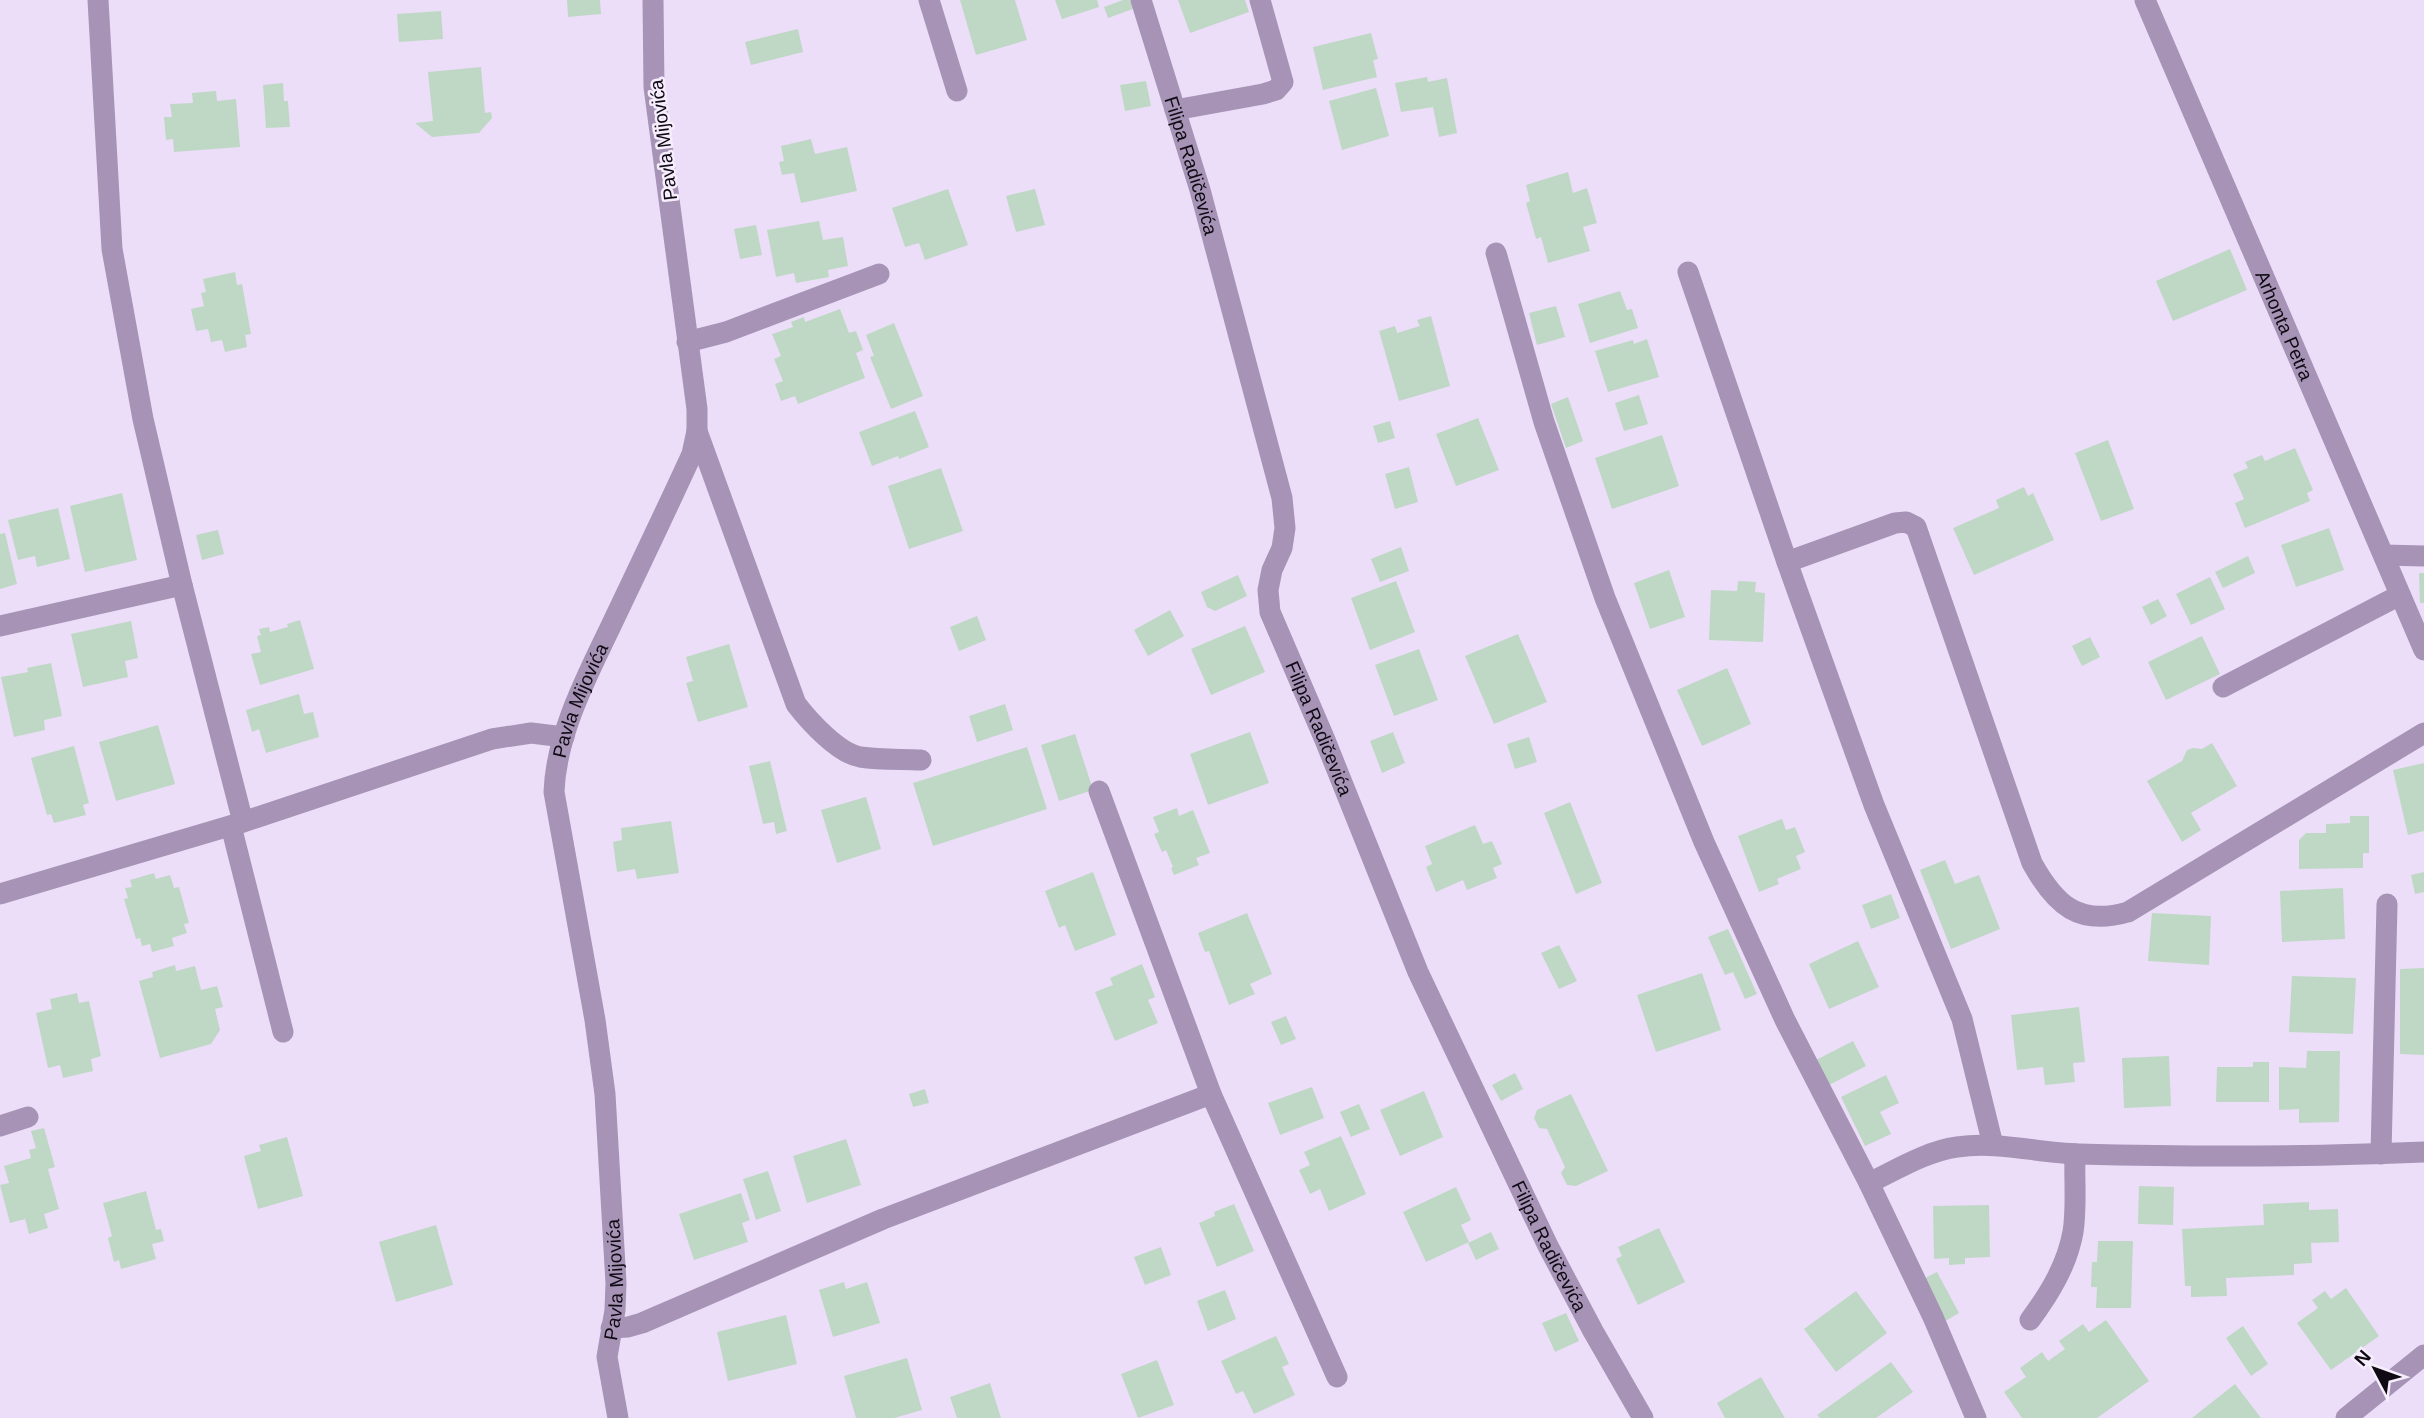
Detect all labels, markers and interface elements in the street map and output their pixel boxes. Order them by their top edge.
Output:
street label: Pavla Mijovića [646,78,681,201]
street label: Filipa Radičevića [1160,94,1222,238]
street label: Arhonta Petra [2251,267,2317,384]
street label: Pavla Mijovića [549,639,612,760]
street label: Filipa Radičevića [1281,658,1356,799]
street label: Filipa Radičevića [1508,1177,1591,1316]
street label: Pavla Mijovića [600,1218,627,1342]
north arrow [2340,1334,2410,1404]
text: N [2350,1346,2375,1370]

